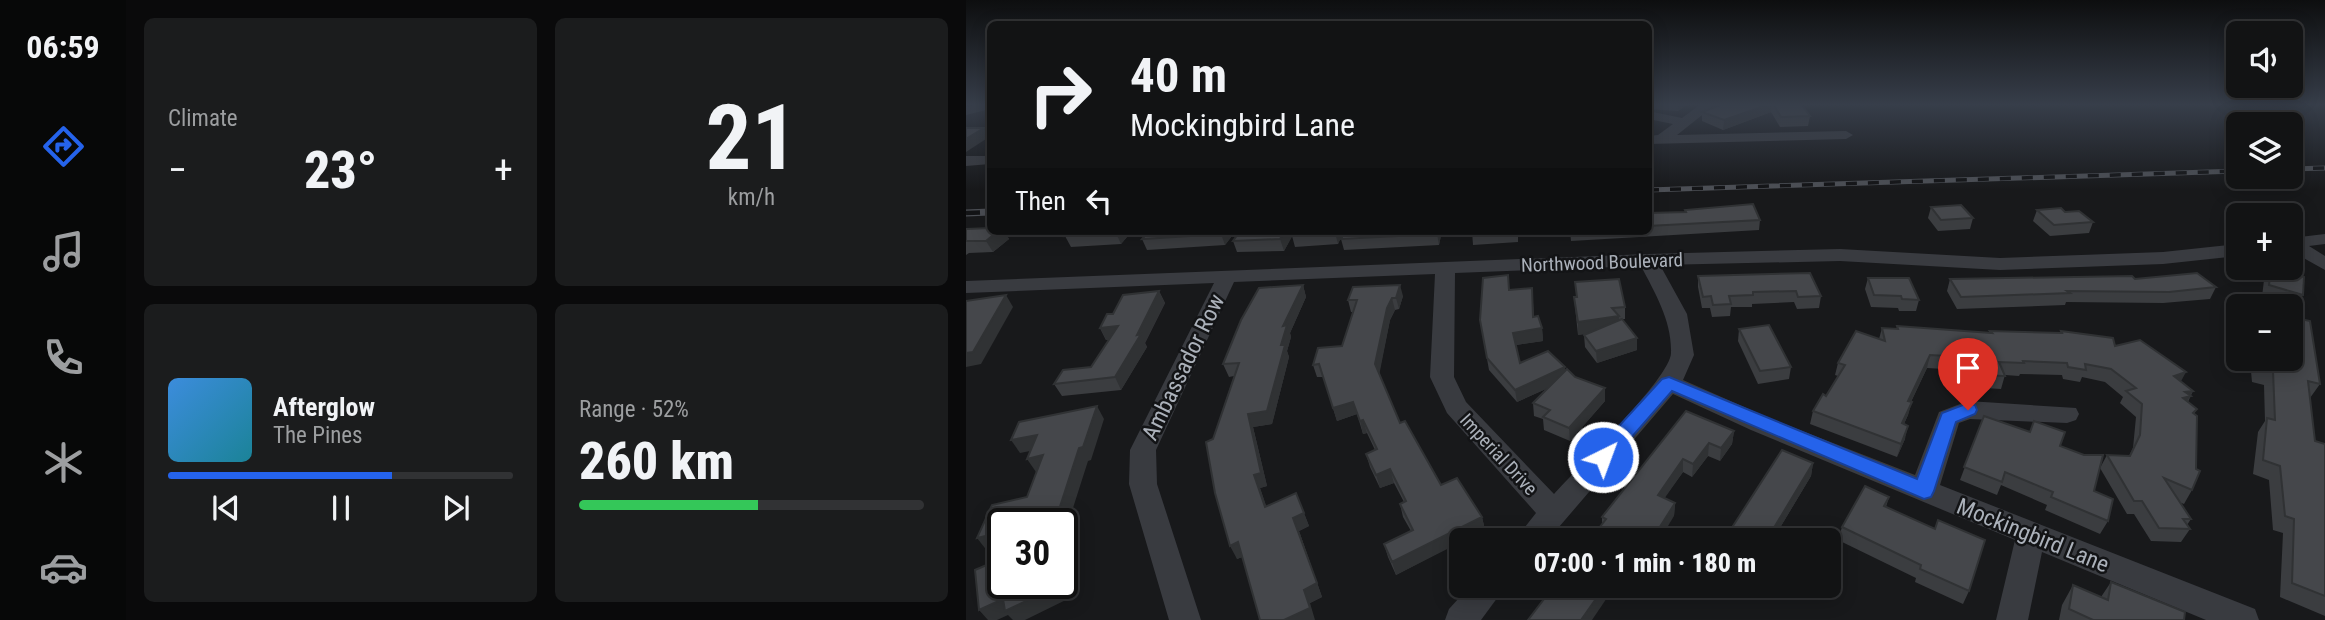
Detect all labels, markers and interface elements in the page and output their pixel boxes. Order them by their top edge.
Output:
map controls [2226,21,2303,371]
button: sound [2226,21,2303,98]
text: 06:59 [26,28,100,66]
text: 40 m [1130,47,1227,104]
icon: right [1015,49,1106,140]
text: 21 [706,85,797,191]
text: Climate [168,105,238,132]
text: Mockingbird Lane [1130,106,1355,144]
button: layers [2226,112,2303,189]
icon: directions [39,122,88,171]
text: 23° [304,140,377,201]
text: − [168,148,187,192]
text: + [494,148,513,192]
icon: left [1080,182,1118,220]
text: km/h [728,184,775,211]
text: Then [1015,186,1066,216]
button: + [2226,203,2303,280]
icon: music [39,227,88,276]
street label: Northwood Boulevard [1521,248,1683,277]
street label: Ambassador Row [1136,290,1230,445]
button: − [2226,294,2303,371]
icon: phone [39,333,88,382]
pin [1938,338,1998,410]
icon: arrive [1949,349,1987,387]
text: Afterglow [273,392,375,422]
text: Range · 52% [579,396,689,423]
street label: Imperial Drive [1455,409,1542,500]
position arrow [1566,420,1640,494]
text: The Pines [273,422,363,449]
text: 260 km [579,431,734,492]
icon: climate [39,438,88,487]
icon: previous [207,489,245,527]
icon: pause [322,489,360,527]
icon: next [437,489,475,527]
street label: Mockingbird Lane [1953,493,2113,578]
speed limit sign: 30 [987,508,1078,599]
icon: car [39,543,88,592]
text: 07:00 · 1 min · 180 m [1534,548,1756,578]

